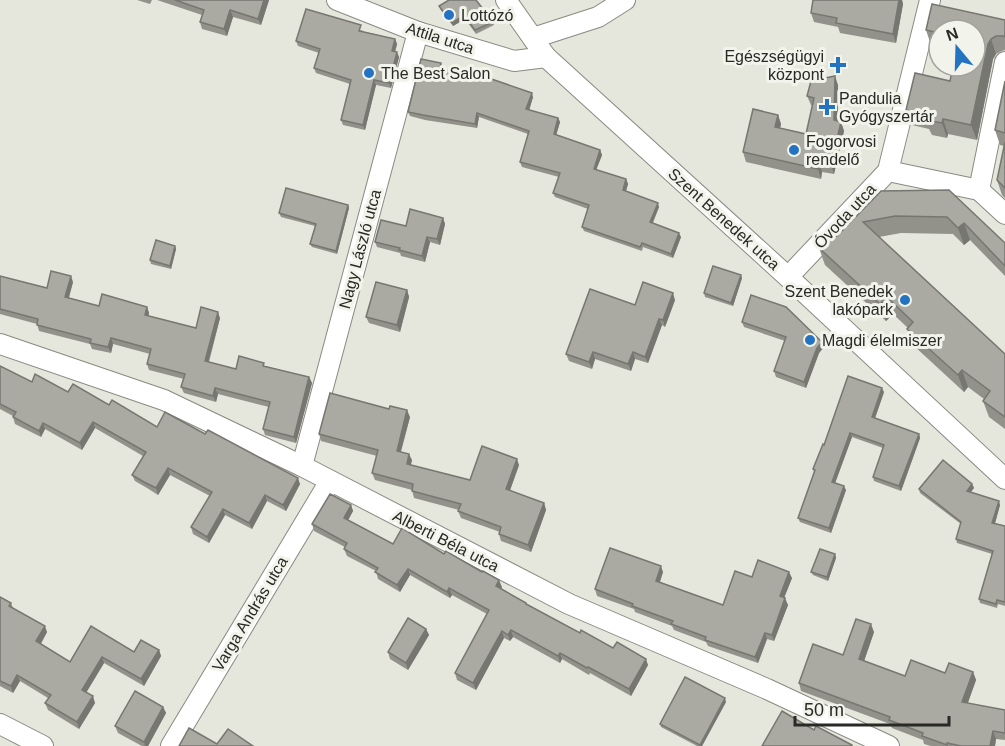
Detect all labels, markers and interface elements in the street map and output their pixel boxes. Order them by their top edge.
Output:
place label: Lottózó [461,7,514,24]
marker: Lottózó [442,8,456,22]
north arrow [927,18,987,78]
street label: Attila utca [404,19,476,57]
text: N [944,24,961,44]
place label: Egészségügyi központ [724,48,825,83]
marker: Egészségügyi központ [829,56,847,74]
place label: The Best Salon [381,65,490,82]
marker: The Best Salon [362,66,376,80]
place label: Pandulia Gyógyszertár [839,90,935,125]
marker: Pandulia Gyógyszertár [820,100,834,114]
place label: Fogorvosi rendelő [806,133,876,168]
marker: Fogorvosi rendelő [787,143,801,157]
street label: Szent Benedek utca [665,165,783,273]
street label: Óvoda utca [810,180,879,252]
street label: Nagy László utca [336,187,384,310]
place label: Szent Benedek lakópark [784,283,894,318]
marker: Szent Benedek lakópark [898,293,912,307]
place label: Magdi élelmiszer [822,332,943,349]
marker: Magdi élelmiszer [803,333,817,347]
street label: Alberti Béla utca [390,507,502,575]
street label: Varga András utca [209,554,291,674]
scale bar [795,689,950,727]
text: 50 m [804,700,844,720]

